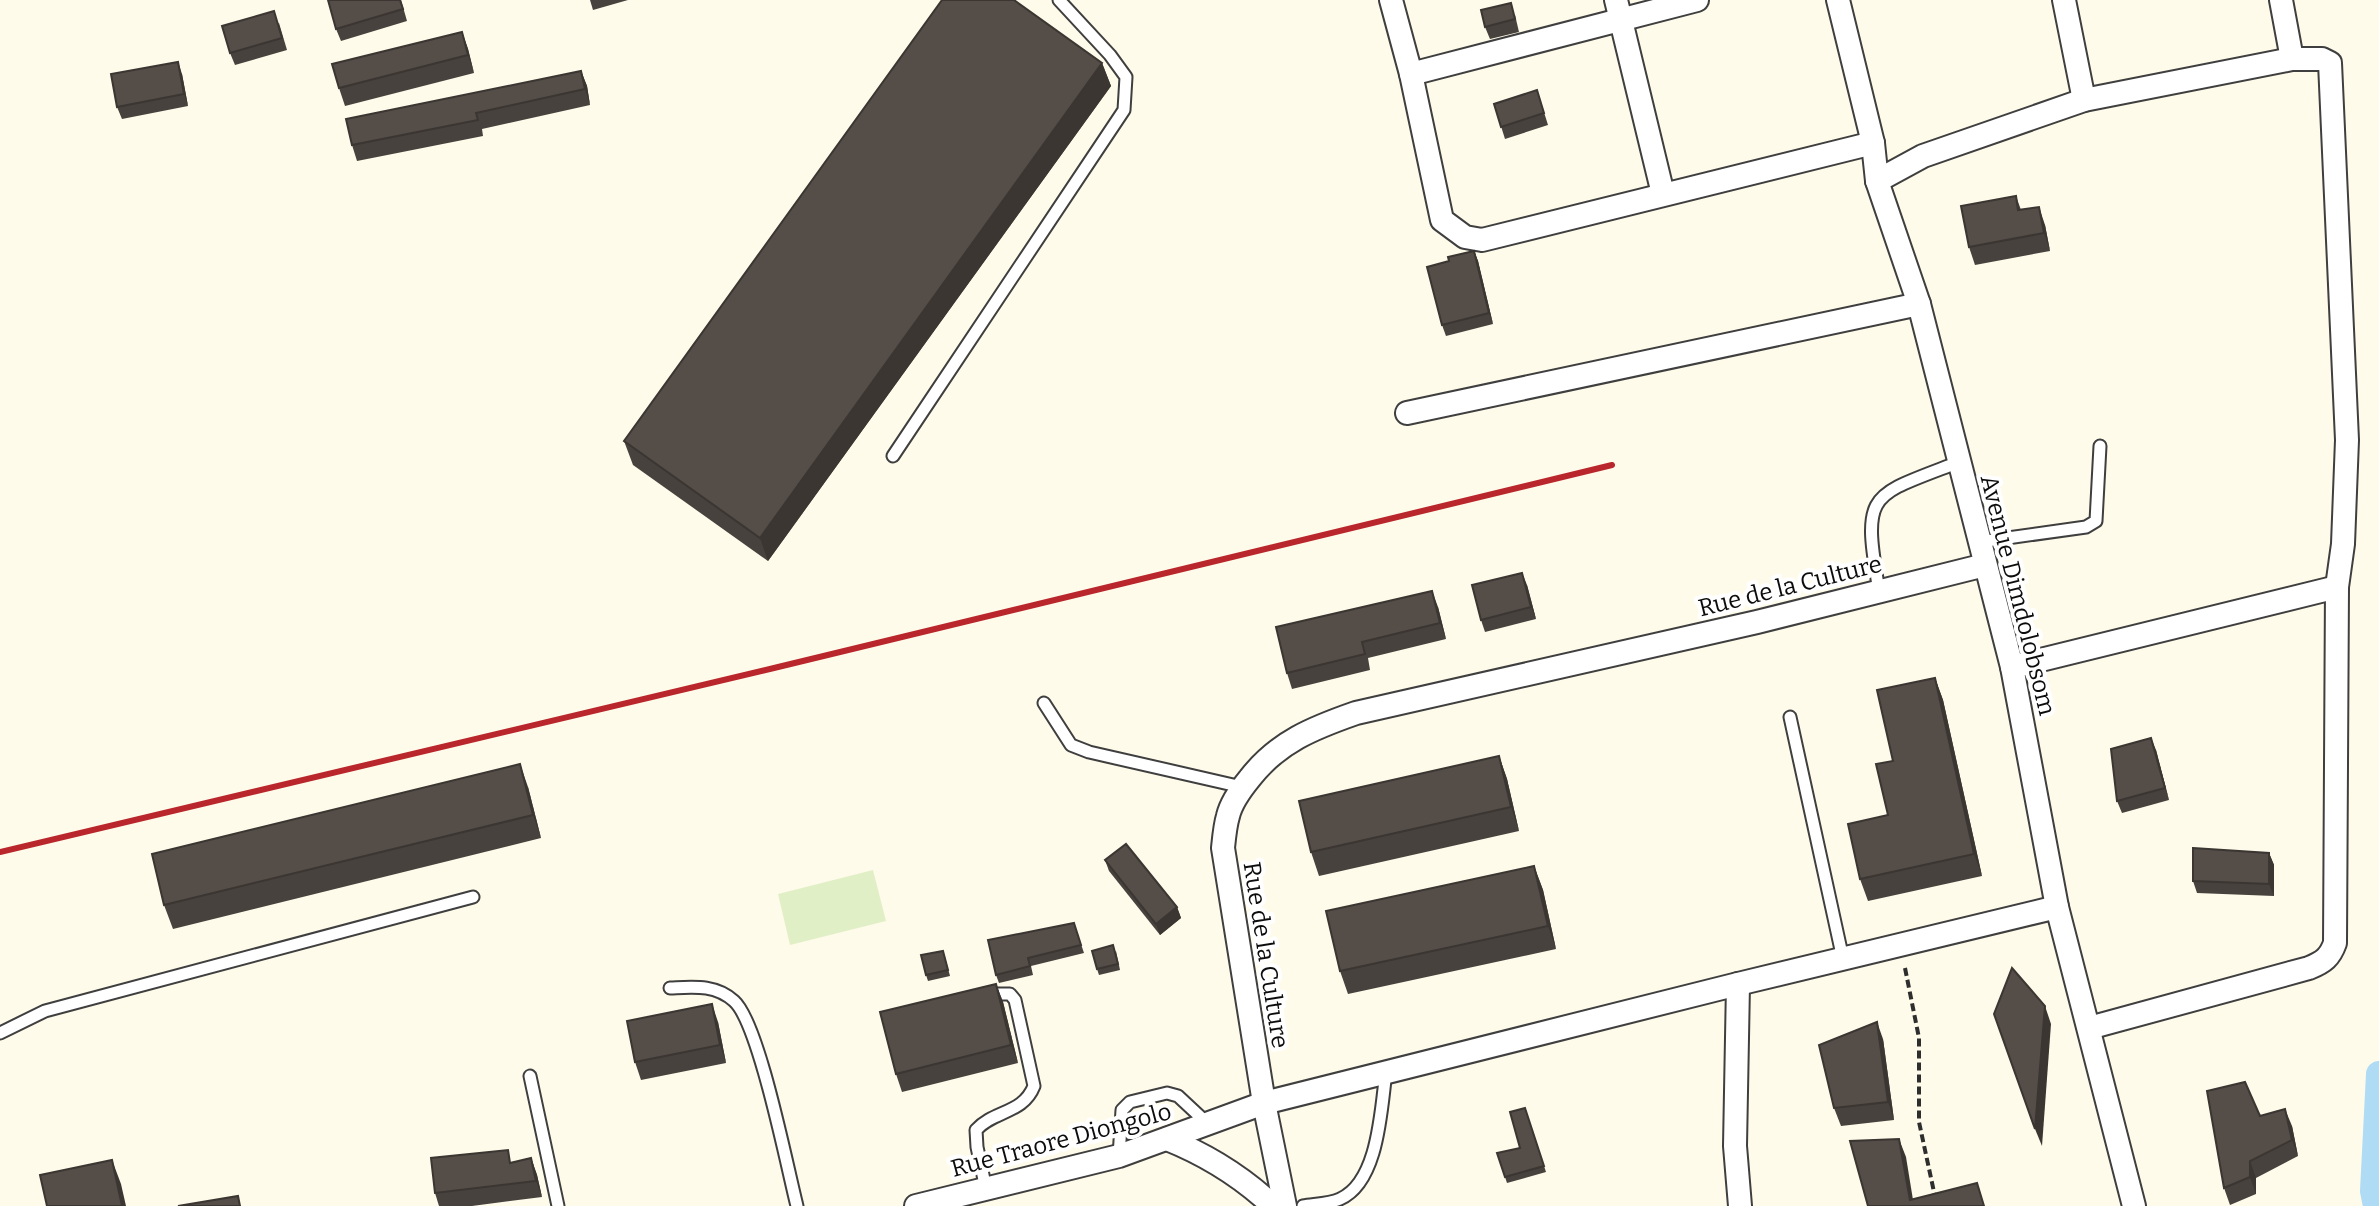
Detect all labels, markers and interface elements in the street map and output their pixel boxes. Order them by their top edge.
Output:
street label: Avenue Dimdolobsom [1975,472,2061,718]
street label: Rue de la Culture [1695,550,1885,622]
street label: Rue de la Culture [1237,860,1295,1050]
street label: Rue Traore Diongolo [948,1097,1174,1183]

